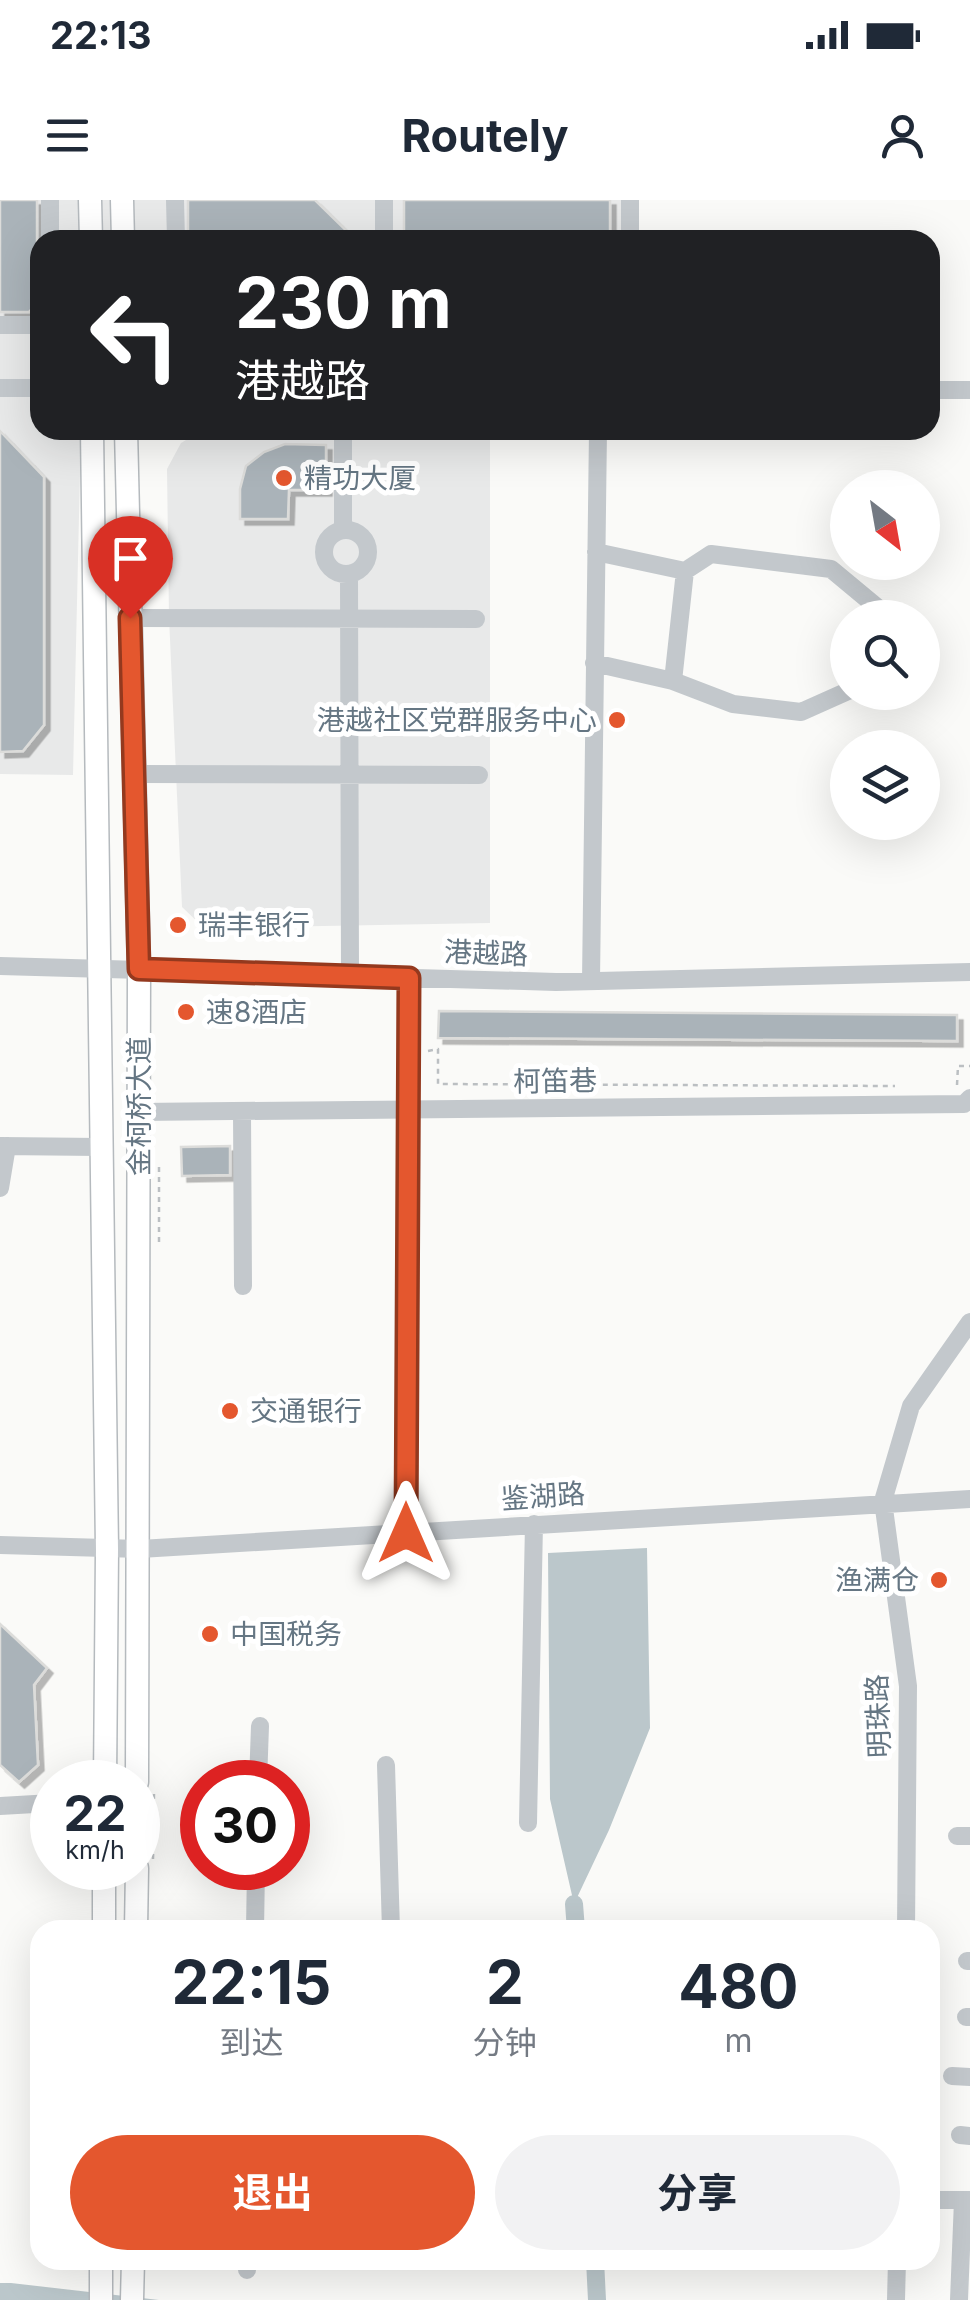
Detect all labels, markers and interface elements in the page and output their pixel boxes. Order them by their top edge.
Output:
text: 22:13 [50,12,151,58]
icon: menu [40,108,95,163]
text: Routely [401,108,569,163]
icon: person [875,108,930,163]
text: 230 m [235,260,452,345]
icon: left [70,270,200,400]
text: 港越路 [235,353,370,408]
place label: 精功大厦 [304,461,416,495]
marker: 精功大厦 [273,467,295,489]
north arrow [830,470,940,580]
map controls [830,470,940,840]
pin [88,516,173,619]
icon: arrive [103,531,158,586]
button: search [830,600,940,710]
place label: 港越社区党群服务中心 [317,703,597,737]
marker: 港越社区党群服务中心 [606,709,628,731]
button: layers [830,730,940,840]
place label: 瑞丰银行 [198,908,310,942]
marker: 瑞丰银行 [167,914,189,936]
street label: 港越路 [443,935,529,971]
place label: 速8酒店 [206,995,307,1029]
marker: 速8酒店 [175,1001,197,1023]
street label: 金柯桥大道 [122,1036,156,1176]
street label: 柯笛巷 [513,1063,597,1099]
place label: 交通银行 [250,1394,362,1428]
marker: 交通银行 [219,1400,241,1422]
street label: 鉴湖路 [500,1476,586,1516]
position arrow [354,1481,458,1585]
place label: 渔满仓 [835,1563,919,1597]
marker: 渔满仓 [928,1569,950,1591]
place label: 中国税务 [230,1617,342,1651]
marker: 中国税务 [199,1623,221,1645]
street label: 明珠路 [860,1673,896,1759]
speed limit sign: 30 [180,1760,310,1890]
text: 22 [64,1783,127,1843]
text: km/h [65,1835,125,1865]
text: 22:15 [172,1946,331,2018]
text: 2 [486,1946,524,2018]
text: 480 [678,1950,798,2022]
text: m [724,2021,752,2060]
text: 到达 [219,2023,283,2062]
text: 分钟 [473,2023,537,2062]
button: 退出 [70,2135,475,2250]
button: 分享 [495,2135,900,2250]

